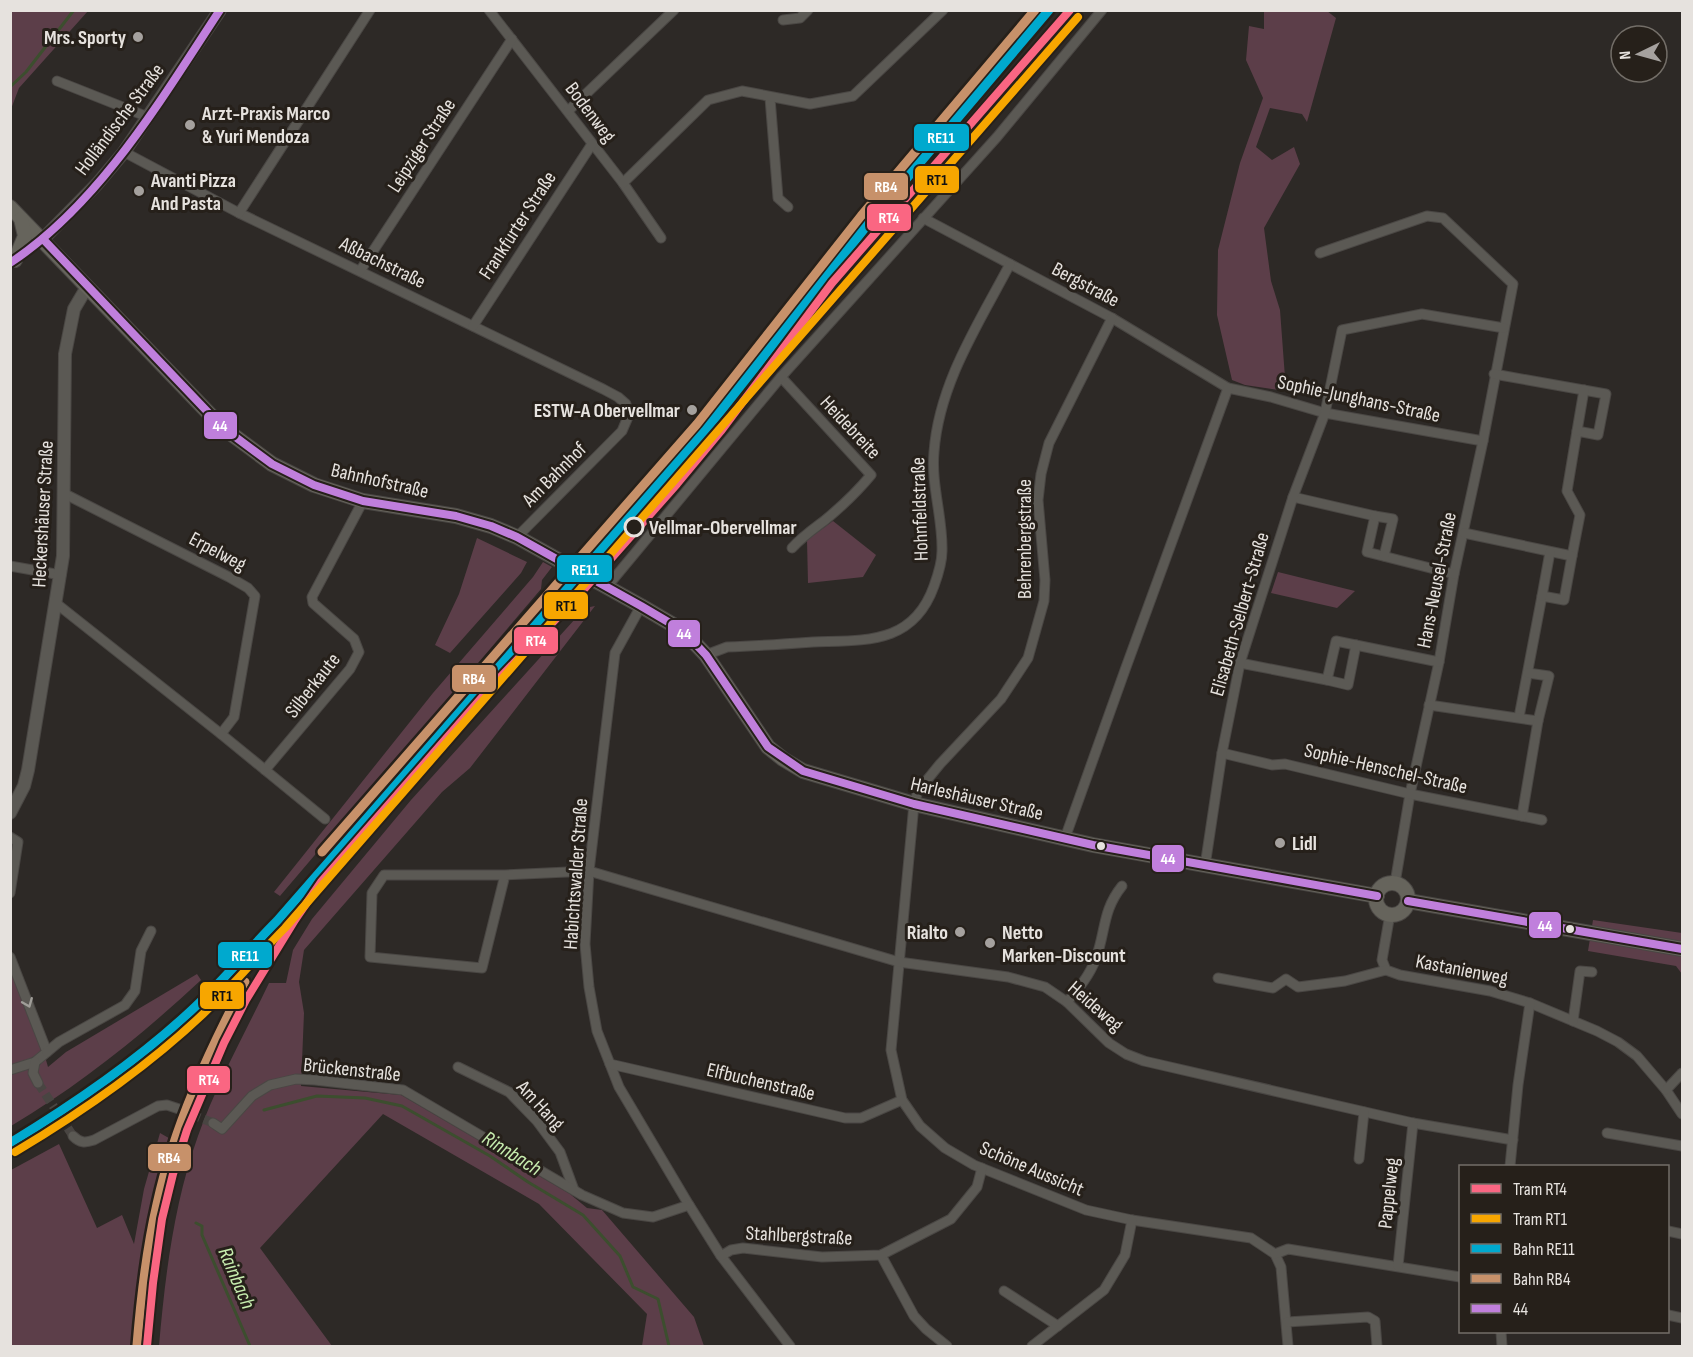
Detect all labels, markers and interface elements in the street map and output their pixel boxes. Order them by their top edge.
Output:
north arrow [1609,24,1669,84]
place label: Mrs. Sporty [44,26,127,50]
marker: Mrs. Sporty [131,30,145,44]
text: N [1616,50,1635,60]
street label: Holländische Straße [70,59,170,180]
street label: Bodenweg [560,78,621,148]
street label: Leipziger Straße [383,94,461,197]
place label: Arzt-Praxis Marco & Yuri Mendoza [201,102,330,149]
marker: Arzt-Praxis Marco & Yuri Mendoza [183,118,197,132]
line badge: RE11 [913,123,970,152]
text: RE11 [927,129,955,148]
line badge: RT1 [914,165,960,194]
street label: Frankfurter Straße [474,167,562,284]
place label: Avanti Pizza And Pasta [150,169,236,216]
text: RT1 [927,171,948,190]
line badge: RB4 [863,172,909,201]
text: RB4 [874,178,898,197]
marker: Avanti Pizza And Pasta [132,184,146,198]
line badge: RT4 [866,203,912,232]
text: RT4 [879,209,900,228]
street label: Aßbachstraße [335,231,429,294]
street label: Bergstraße [1048,257,1123,313]
street label: Sophie-Junghans-Straße [1275,370,1442,428]
street label: Heidebreite [815,391,886,464]
place label: ESTW-A Obervellmar [534,399,680,423]
marker: ESTW-A Obervellmar [685,403,699,417]
line badge: 44 [203,411,238,440]
text: 44 [213,417,228,436]
street label: Am Bahnhof [517,437,592,513]
street label: Heckershäuser Straße [27,440,59,588]
street label: Hohnfeldstraße [906,457,934,561]
street label: Bahnhofstraße [329,458,431,504]
street label: Behrenbergstraße [1013,479,1037,599]
street label: Hans-Neusel-Straße [1412,510,1462,650]
place label: Vellmar-Obervellmar [649,516,797,540]
marker: Vellmar-Obervellmar [624,517,644,537]
street label: Erpelweg [185,527,250,577]
street label: Elisabeth-Selbert-Straße [1205,530,1275,699]
line badge: RE11 [556,554,613,583]
text: RE11 [571,561,599,580]
line badge: RT1 [543,591,589,620]
text: RT1 [556,597,577,616]
line badge: 44 [667,619,701,648]
text: 44 [677,625,692,644]
line badge: RT4 [513,626,559,655]
text: RT4 [526,632,547,651]
street label: Silberkaute [280,648,346,723]
line badge: RB4 [451,664,497,693]
text: RB4 [462,670,486,689]
street label: Sophie-Henschel-Straße [1302,739,1470,799]
street label: Harleshäuser Straße [908,772,1046,826]
street label: Habichtswalder Straße [559,798,593,951]
place label: Lidl [1292,832,1317,856]
marker: Lidl [1273,836,1287,850]
unlabelled marker [1095,840,1107,852]
line badge: 44 [1151,844,1185,873]
text: 44 [1161,850,1176,869]
line badge: 44 [1528,911,1562,939]
text: 44 [1538,917,1553,936]
place label: Rialto [907,921,948,945]
place label: Netto Marken-Discount [1002,921,1126,968]
unlabelled marker [1564,923,1576,935]
marker: Rialto [953,925,967,939]
marker: Netto Marken-Discount [983,936,997,950]
line badge: RE11 [217,941,273,969]
text: RE11 [231,947,259,966]
street label: Kastanienweg [1414,949,1510,991]
street label: Heideweg [1063,976,1128,1037]
line badge: RT1 [199,981,245,1010]
text: RT1 [212,987,233,1006]
one-way arrow [21,997,33,1008]
street label: Brückenstraße [302,1053,402,1087]
street label: Elfbuchenstraße [704,1058,817,1106]
line badge: RT4 [186,1065,231,1094]
text: RT4 [199,1071,220,1090]
street label: Am Hang [511,1075,569,1136]
water label: Rinnbach [478,1126,546,1181]
street label: Schöne Aussicht [976,1136,1087,1202]
line badge: RB4 [147,1143,192,1172]
text: RB4 [157,1149,181,1168]
street label: Pappelweg [1373,1156,1405,1230]
legend [1459,1165,1669,1333]
text: Tram RT4 [1513,1179,1567,1200]
text: Tram RT1 [1513,1209,1568,1230]
street label: Stahlbergstraße [745,1221,853,1251]
text: Bahn RE11 [1513,1239,1575,1260]
water label: Rainbach [212,1244,261,1313]
text: Bahn RB4 [1513,1269,1571,1290]
text: 44 [1513,1299,1529,1320]

